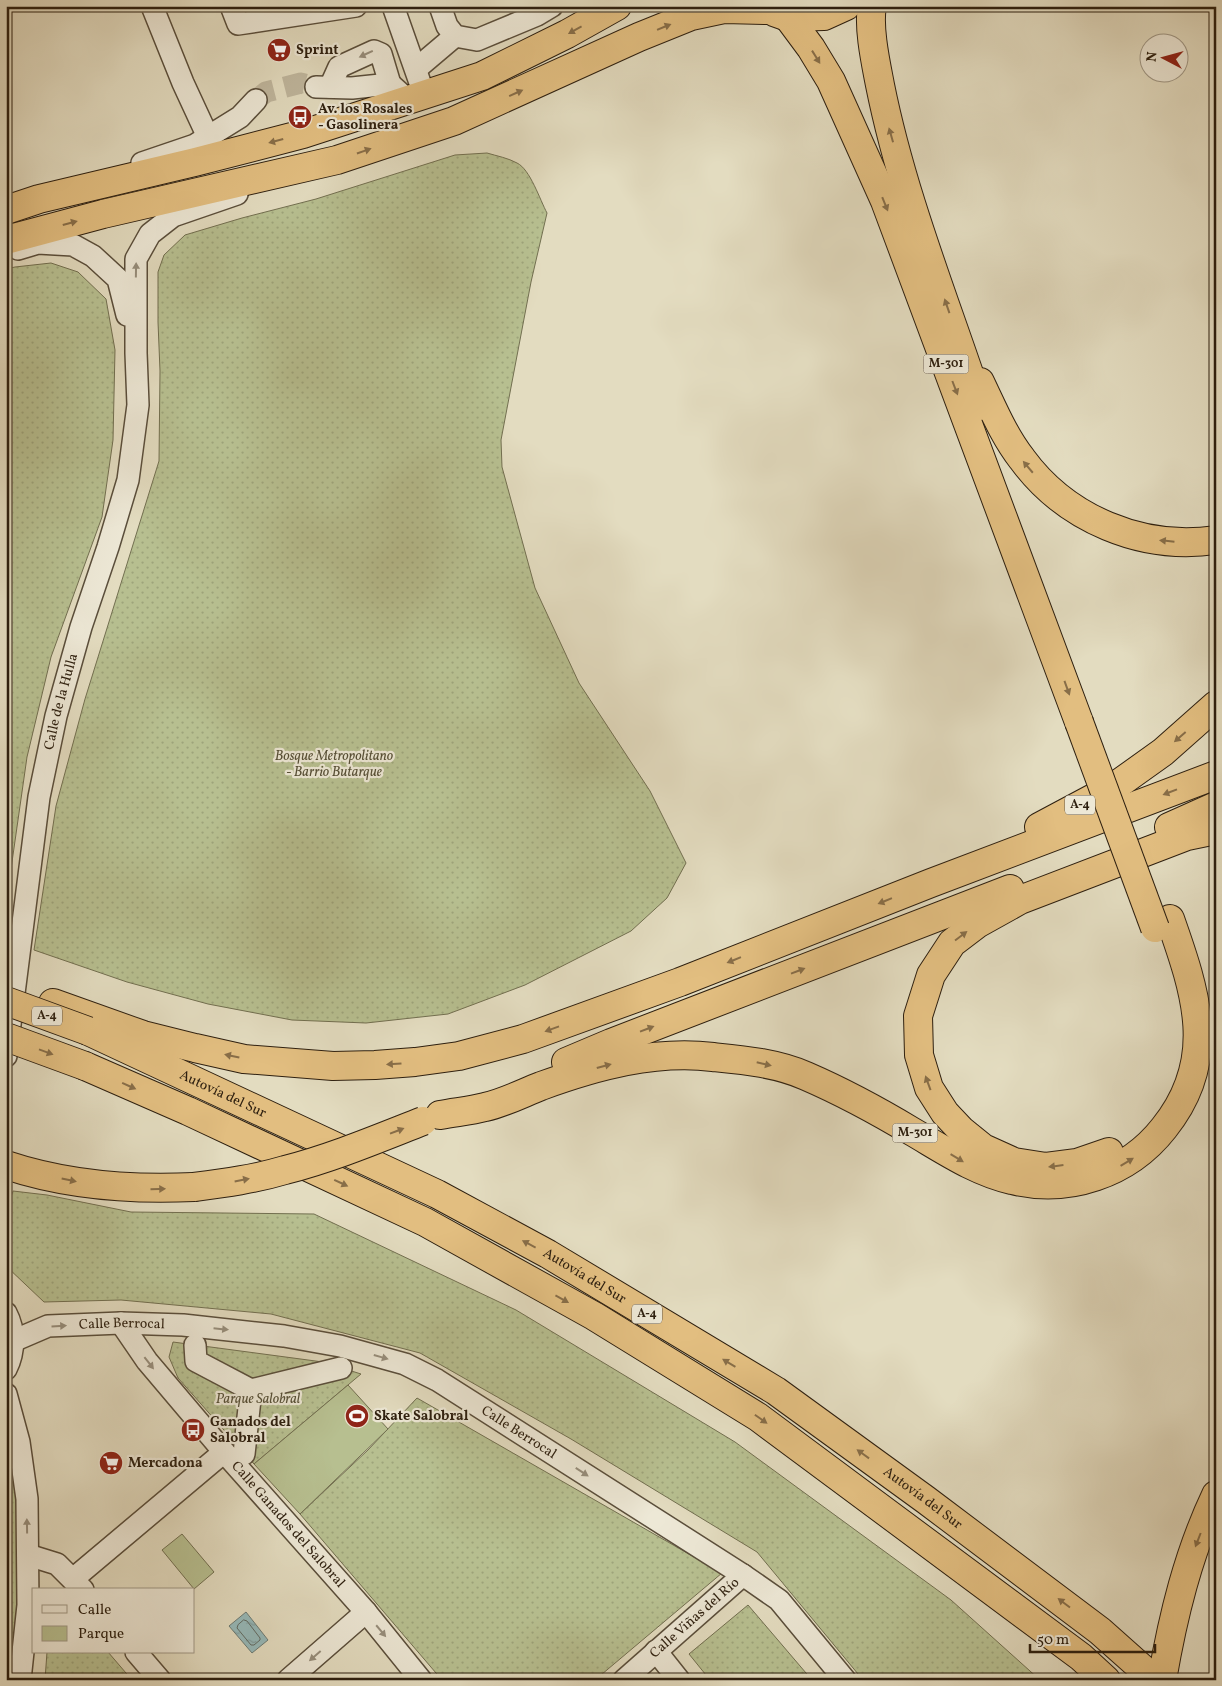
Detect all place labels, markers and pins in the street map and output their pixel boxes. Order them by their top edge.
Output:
supermarket icon: Sprint [266,37,292,63]
place label: Sprint [296,41,339,60]
place label: Av. los Rosales - Gasolinera [318,100,412,135]
bus stop icon: Av. los Rosales - Gasolinera [287,104,313,130]
sports icon: Skate Salobral [344,1403,370,1429]
place label: Skate Salobral [374,1407,469,1426]
place label: Ganados del Salobral [210,1413,291,1448]
bus stop icon: Ganados del Salobral [180,1417,206,1443]
supermarket icon: Mercadona [98,1450,124,1476]
place label: Mercadona [128,1454,203,1473]

